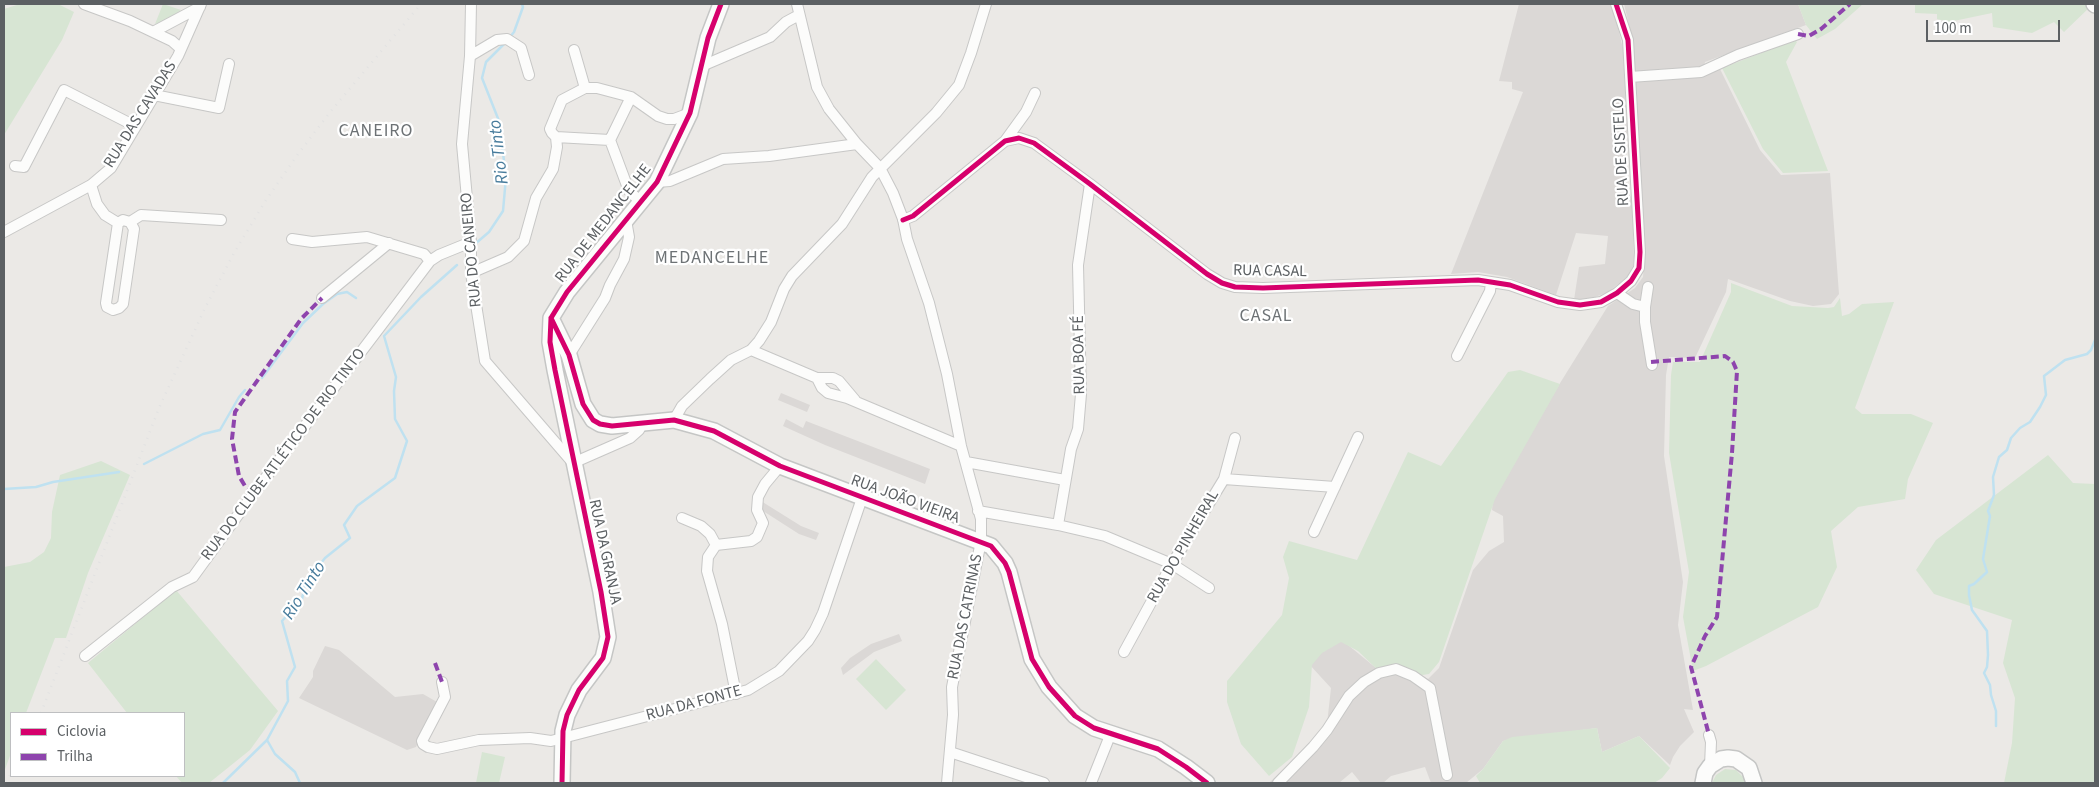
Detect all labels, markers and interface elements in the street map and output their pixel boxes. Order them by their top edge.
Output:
scale bar [1929,10,2063,42]
text: 100 m [1934,18,1972,39]
street label: RUA DAS CAVADAS [100,58,182,172]
street label: RUA DE SISTELO [1610,97,1634,207]
water label: Rio Tinto [485,118,515,186]
district label: CANEIRO [338,121,414,143]
street label: RUA DE MEDANCELHE [552,161,656,287]
street label: RUA DO CANEIRO [457,192,487,308]
district label: MEDANCELHE [653,248,771,270]
street label: RUA CASAL [1233,262,1307,282]
district label: CASAL [1239,306,1293,328]
street label: RUA BOA FÉ [1070,315,1090,395]
street label: RUA DO CLUBE ATLÉTICO DE RIO TINTO [198,345,370,565]
street label: RUA JOÃO VIEIRA [848,471,962,529]
street label: RUA DO PINHEIRAL [1144,487,1224,607]
street label: RUA DA GRANJA [583,498,625,606]
street label: RUA DAS CATRINAS [944,553,988,681]
water label: Rio Tinto [279,558,331,624]
street label: RUA DA FONTE [644,682,744,726]
legend [10,712,185,777]
text: Ciclovia [57,721,106,742]
text: Trilha [57,746,93,767]

